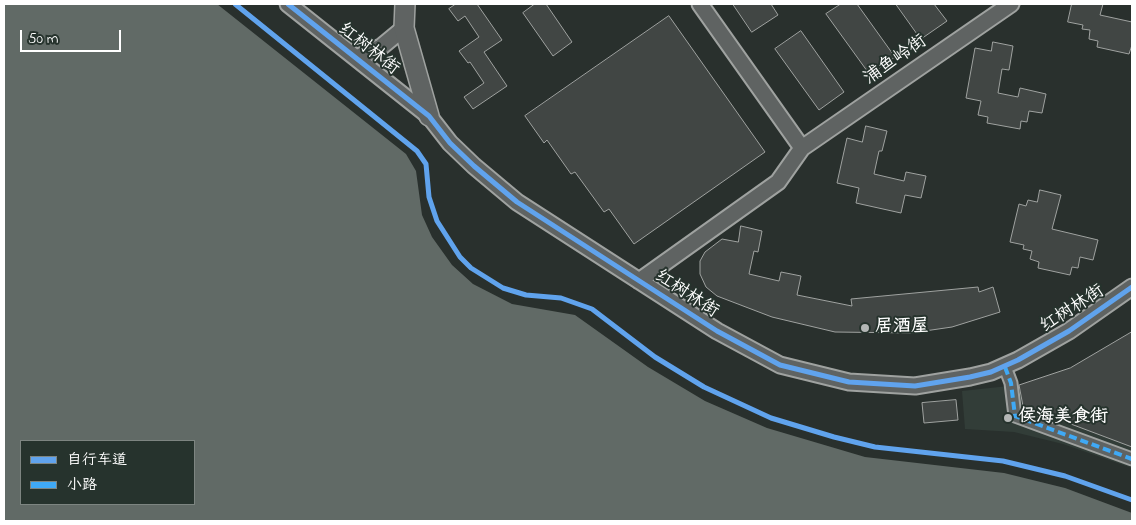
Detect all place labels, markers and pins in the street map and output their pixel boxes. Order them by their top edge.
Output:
place label: 居酒屋 [875,317,929,339]
marker: 居酒屋 [859,322,871,334]
place label: 侯海美食街 [1018,407,1108,429]
marker: 侯海美食街 [1002,412,1014,424]

